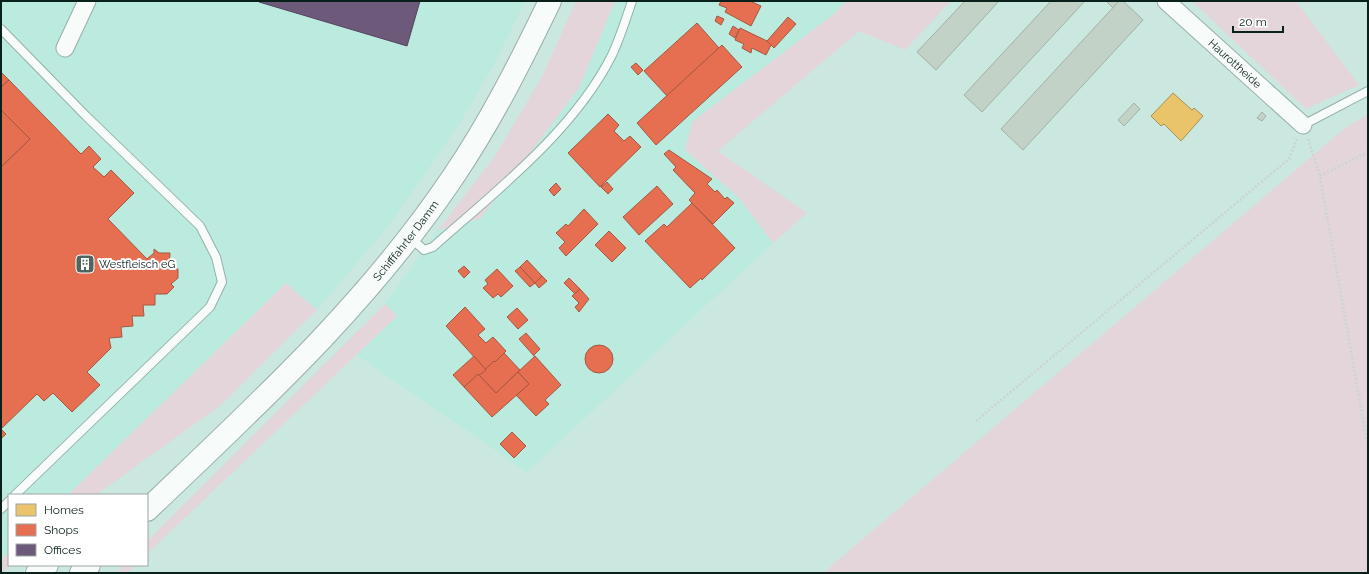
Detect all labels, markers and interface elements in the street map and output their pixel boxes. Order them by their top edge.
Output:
scale bar [1233,8,1283,34]
text: 20 m [1239,15,1267,29]
street label: Haurottheide [1206,36,1264,91]
street label: Schifffahrter Damm [370,198,441,283]
building icon: Westfleisch eG [74,253,96,275]
place label: Westfleisch eG [99,258,176,271]
legend [8,494,148,566]
text: Homes [44,503,84,517]
text: Shops [44,523,79,537]
text: Offices [44,543,81,557]

